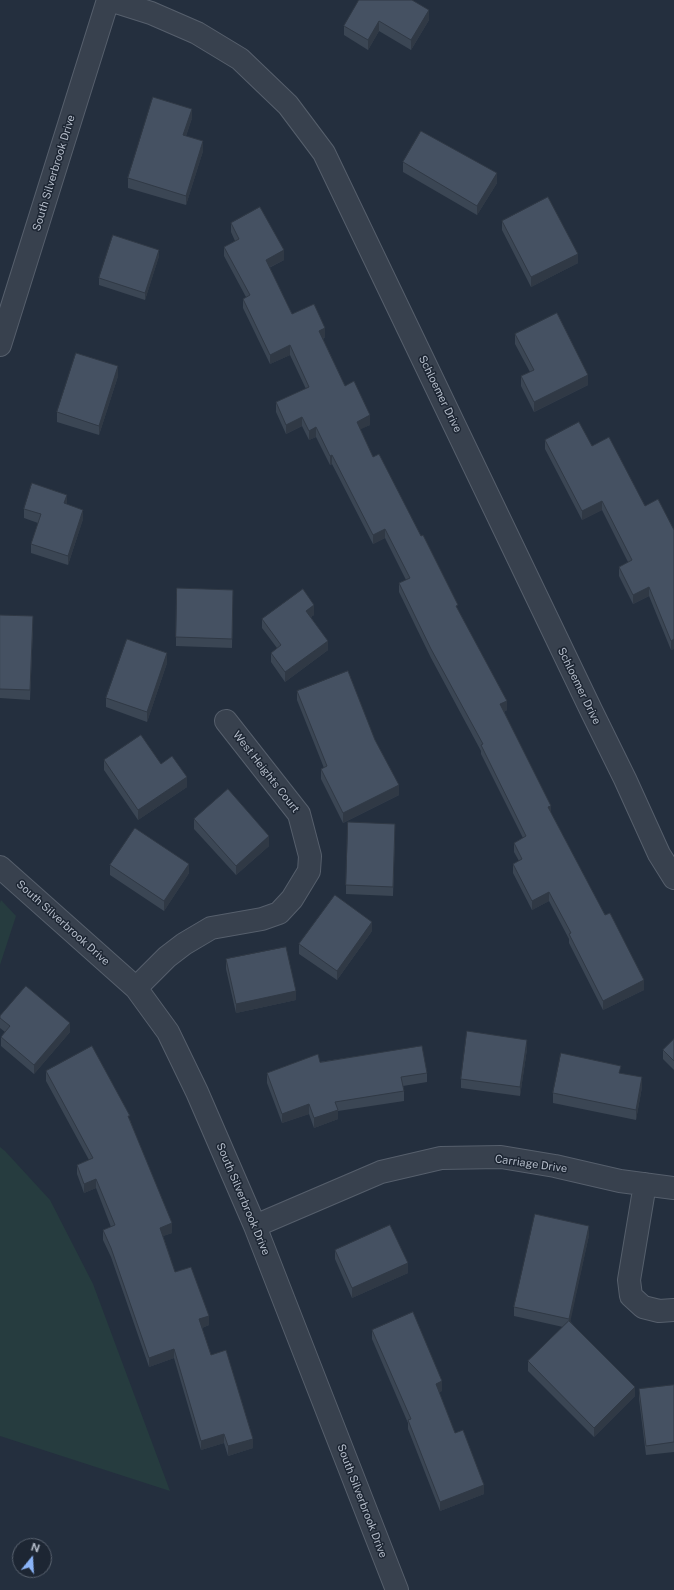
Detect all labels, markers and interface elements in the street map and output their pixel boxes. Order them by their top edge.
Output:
street label: South Silverbrook Drive [30,113,78,233]
street label: Schloemer Drive [416,353,464,435]
street label: Schloemer Drive [555,645,603,727]
street label: West Heights Court [230,729,302,815]
street label: South Silverbrook Drive [14,878,112,968]
street label: South Silverbrook Drive [213,1141,273,1257]
street label: Carriage Drive [494,1152,568,1176]
street label: South Silverbrook Drive [334,1442,390,1560]
north arrow [12,1538,52,1578]
text: N [29,1540,41,1555]

